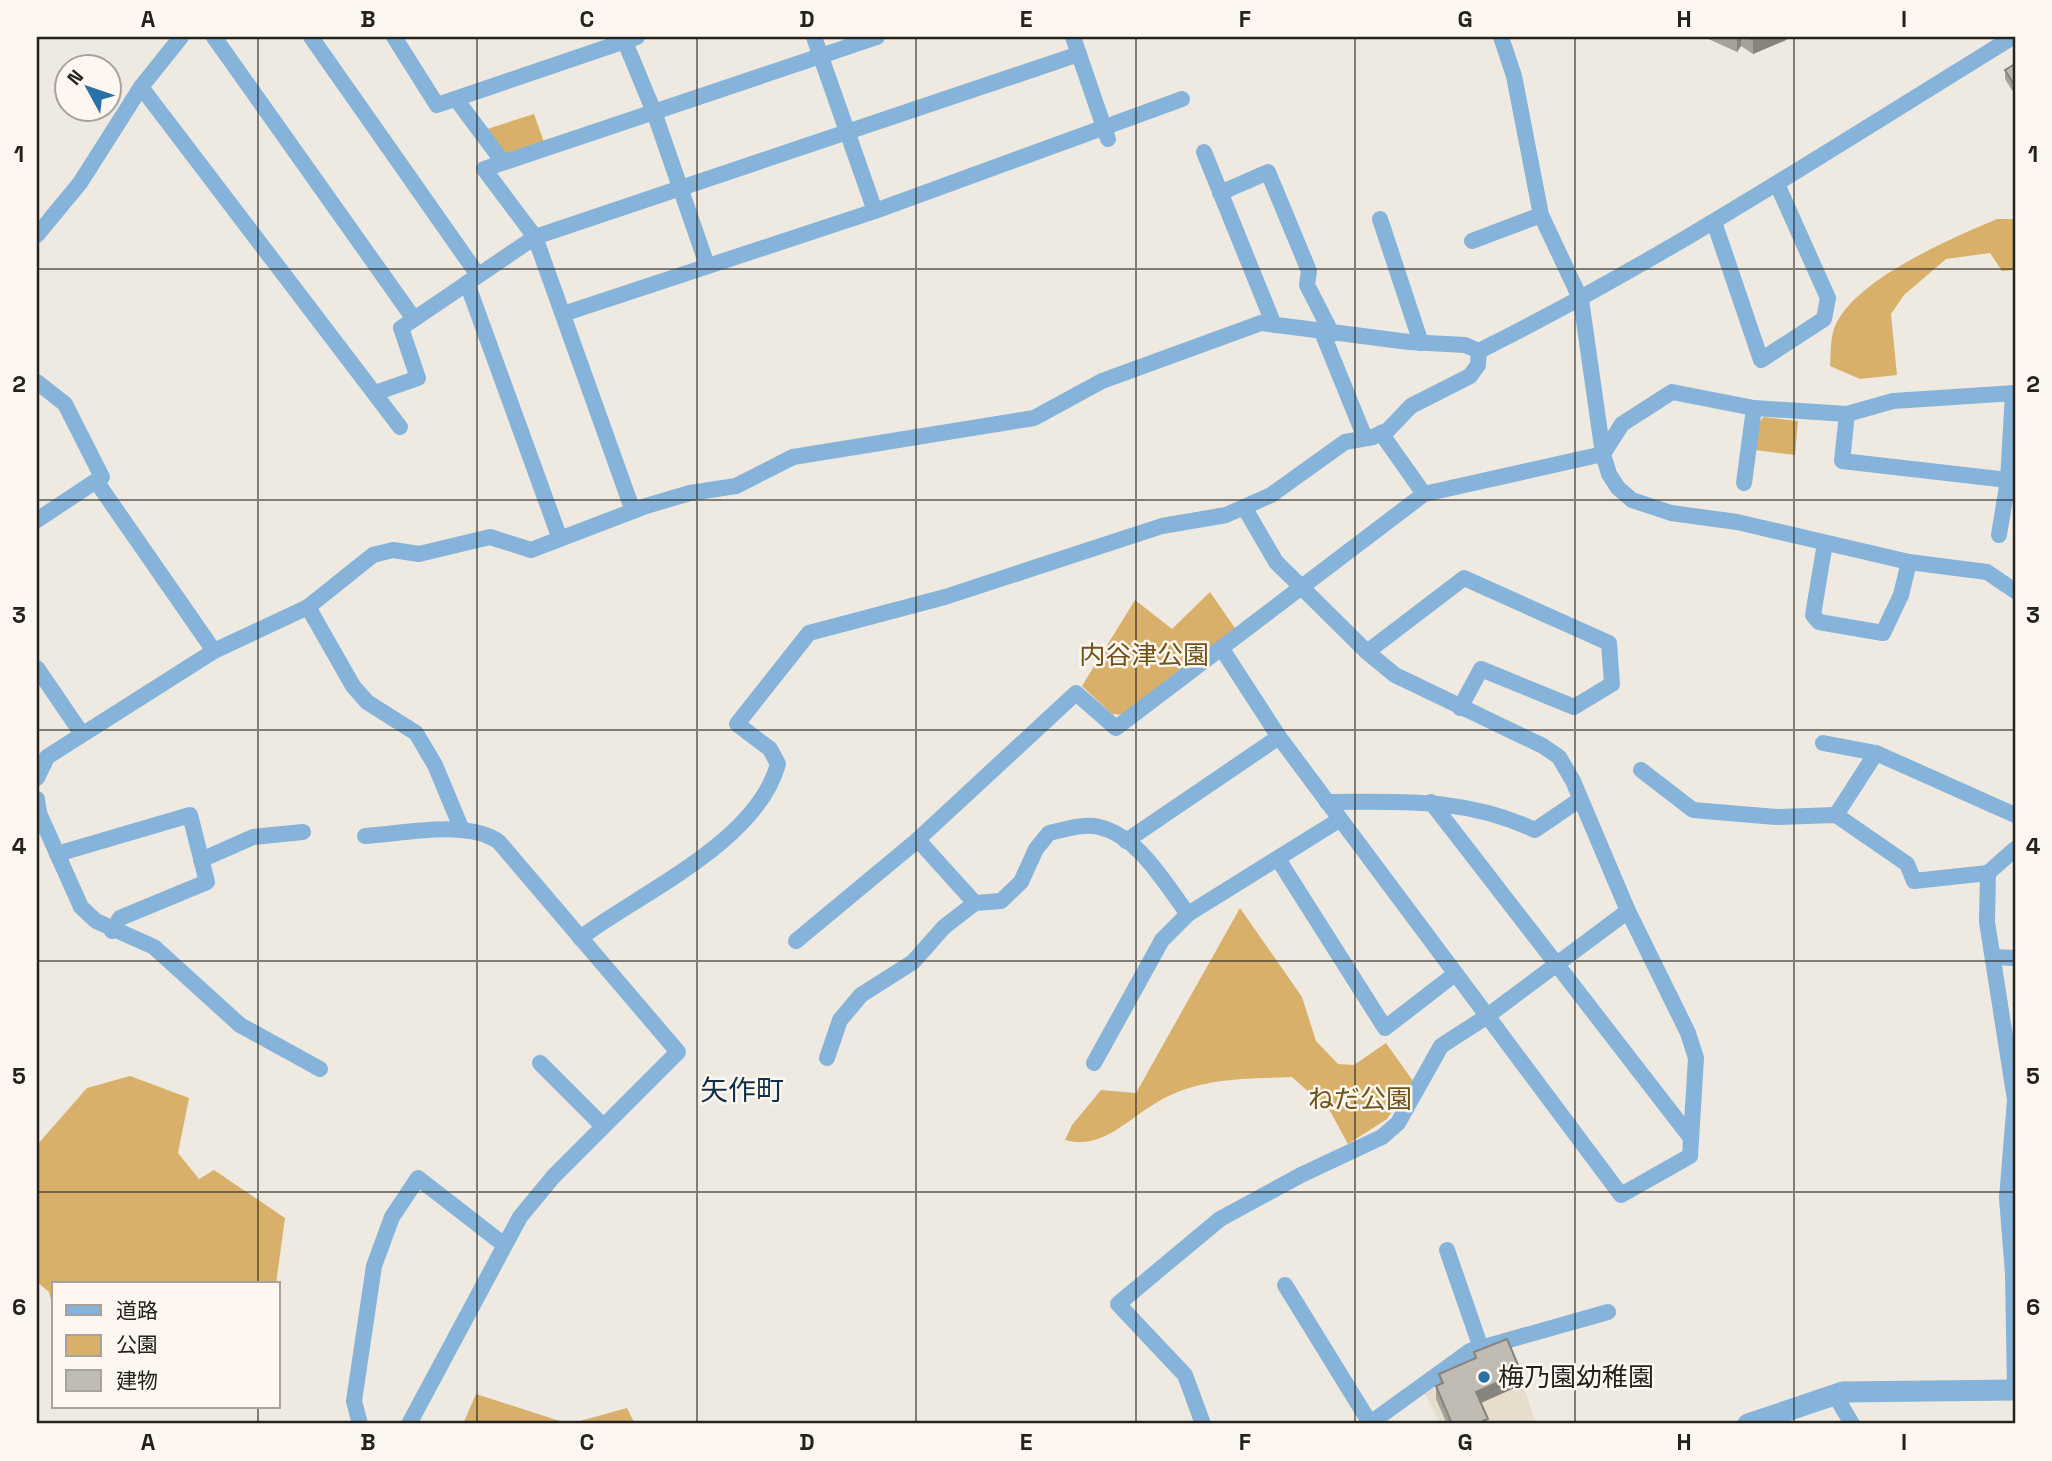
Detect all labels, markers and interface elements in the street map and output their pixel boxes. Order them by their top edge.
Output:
text: A [141,4,156,34]
text: B [360,4,376,34]
text: C [580,4,594,34]
text: D [799,4,815,34]
text: E [1020,4,1032,34]
text: F [1239,4,1251,34]
text: G [1457,4,1473,34]
text: H [1676,4,1692,34]
text: I [1901,4,1907,34]
north arrow [52,52,122,122]
text: N [62,64,89,90]
text: 1 [14,139,24,169]
text: 1 [2028,139,2038,169]
text: 2 [12,369,26,399]
text: 2 [2026,369,2040,399]
text: 3 [12,600,26,630]
text: 3 [2026,600,2040,630]
park label: 内谷津公園 [1079,638,1209,672]
text: 4 [12,831,27,861]
text: 4 [2026,831,2041,861]
text: 5 [12,1061,26,1091]
text: 5 [2026,1061,2040,1091]
district label: 矢作町 [700,1072,784,1108]
park label: ねだ公園 [1308,1082,1412,1116]
legend [52,1282,280,1408]
text: 6 [12,1292,26,1322]
text: 6 [2026,1292,2040,1322]
text: 道路 [116,1297,158,1324]
text: 公園 [116,1331,158,1358]
place label: 梅乃園幼稚園 [1498,1360,1654,1394]
text: 建物 [116,1367,158,1394]
marker: 梅乃園幼稚園 [1476,1369,1492,1385]
text: A [141,1427,156,1457]
text: B [360,1427,376,1457]
text: C [580,1427,594,1457]
text: D [799,1427,815,1457]
text: E [1020,1427,1032,1457]
text: F [1239,1427,1251,1457]
text: G [1457,1427,1473,1457]
text: H [1676,1427,1692,1457]
text: I [1901,1427,1907,1457]

